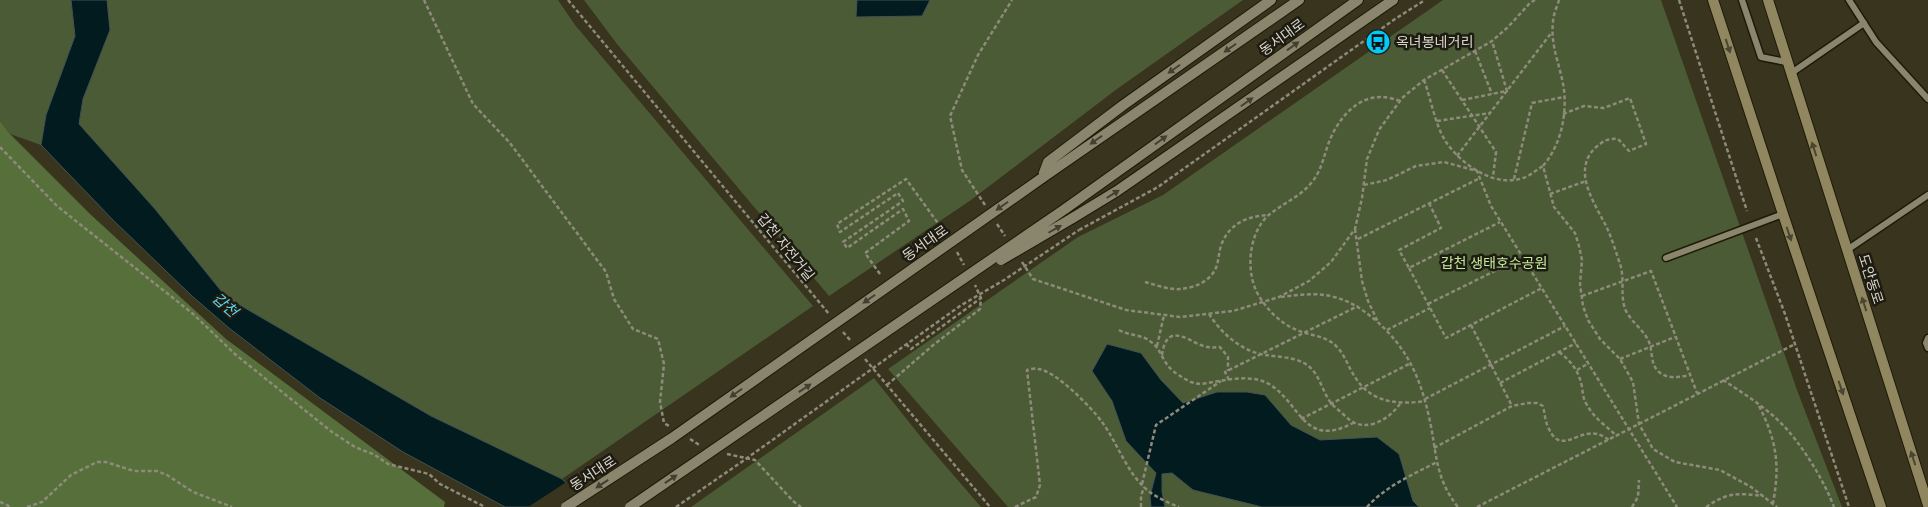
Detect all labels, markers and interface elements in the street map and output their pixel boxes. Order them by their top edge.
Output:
street label: 동서대로 [1256,15,1308,59]
bus stop icon: 옥녀봉네거리 [1365,29,1391,55]
place label: 옥녀봉네거리 [1396,34,1473,50]
one-way arrow [1725,39,1733,54]
one-way arrow [1286,41,1300,51]
one-way arrow [1223,43,1237,53]
one-way arrow [1168,64,1181,74]
one-way arrow [1240,97,1254,107]
one-way arrow [1090,135,1103,145]
one-way arrow [1154,135,1168,145]
one-way arrow [1810,141,1818,156]
one-way arrow [1106,189,1120,198]
one-way arrow [995,201,1009,211]
street label: 갑천 자전거길 [754,210,818,284]
street label: 동서대로 [899,222,951,264]
one-way arrow [1048,224,1061,233]
one-way arrow [1786,227,1793,242]
street label: 도안동로 [1855,252,1887,306]
park label: 갑천 생태호수공원 [1441,255,1547,271]
water label: 갑천 [209,289,243,322]
one-way arrow [862,294,876,304]
one-way arrow [1860,296,1868,311]
one-way arrow [1838,381,1845,396]
one-way arrow [798,383,812,393]
one-way arrow [730,388,743,398]
one-way arrow [1909,451,1917,466]
street label: 동서대로 [567,452,619,494]
one-way arrow [664,475,677,484]
one-way arrow [595,479,609,489]

